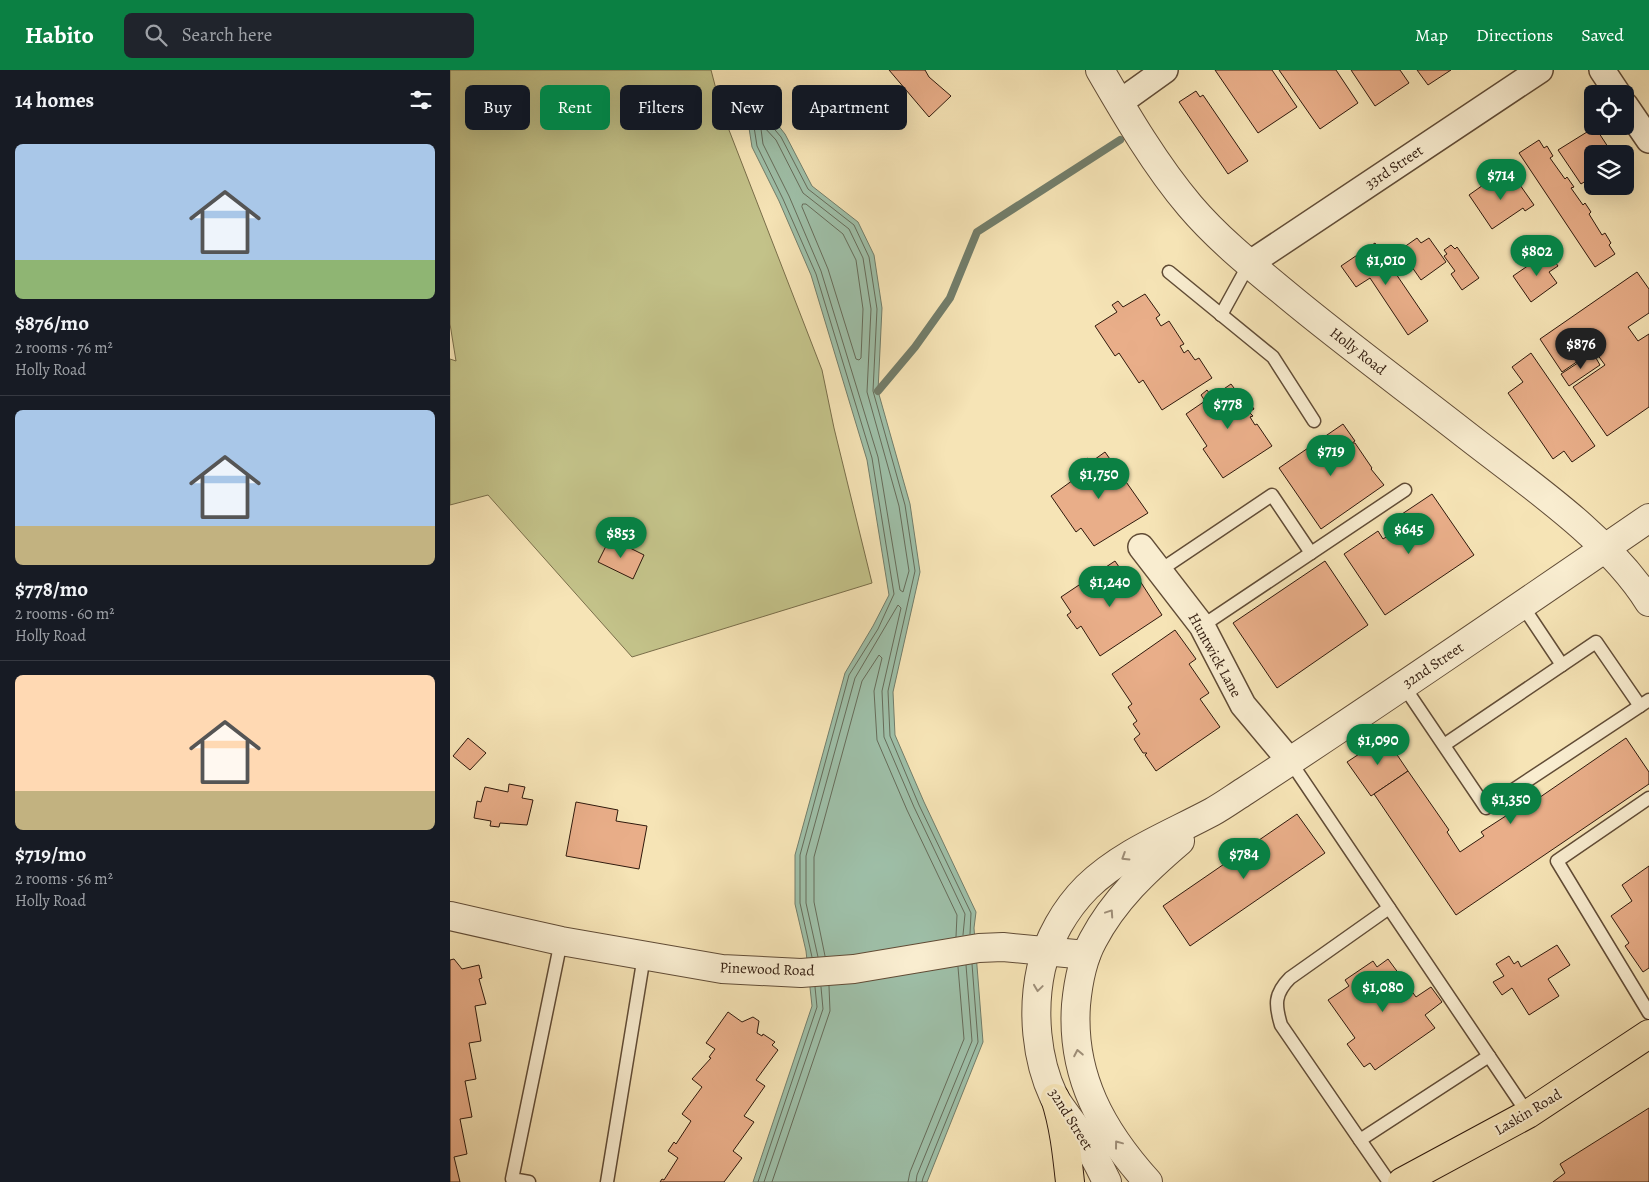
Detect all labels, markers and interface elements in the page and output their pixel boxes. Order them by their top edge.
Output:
search box [124,13,474,58]
text: Habito [25,19,94,51]
icon: search [142,21,170,49]
text: Search here [182,22,272,48]
text: Map [1415,23,1448,47]
text: Directions [1476,23,1553,47]
text: Saved [1581,23,1624,47]
chip: Buy [465,85,530,130]
chip: Rent [540,85,610,130]
chip: Filters [620,85,702,130]
chip: New [712,85,782,130]
chip: Apartment [792,85,907,130]
map controls [1584,85,1634,195]
button: locate [1584,85,1634,135]
text: 14 homes [15,86,94,114]
icon: filters [407,86,435,114]
street label: 33rd Street [1361,140,1427,194]
button: layers [1584,145,1634,195]
pin: $714 [1471,158,1531,201]
text: $714 [1487,164,1515,186]
icon: home [180,177,270,267]
pin: $802 [1507,234,1567,277]
text: $802 [1522,240,1552,262]
pin: $1,010 [1345,244,1427,286]
text: $1,010 [1366,249,1406,271]
text: $876/mo [15,309,89,337]
street label: Holly Road [1326,323,1391,380]
pin: $876 [1551,328,1611,370]
text: $876 [1566,333,1596,355]
text: 2 rooms · 76 m² [15,337,113,359]
text: Holly Road [15,359,86,381]
pin: $778 [1198,388,1258,430]
text: $778 [1214,393,1242,415]
pin: $719 [1301,434,1361,477]
text: $719 [1317,440,1345,462]
icon: home [180,442,270,532]
pin: $1,750 [1058,458,1140,500]
text: $1,750 [1079,463,1119,485]
pin: $645 [1379,512,1439,555]
pin: $853 [591,516,651,559]
text: $645 [1394,518,1424,540]
text: $853 [607,522,635,544]
pin: $1,240 [1069,566,1151,608]
text: $1,240 [1090,571,1130,593]
text: $778/mo [15,575,88,603]
text: 2 rooms · 60 m² [15,603,115,625]
street label: Huntwick Lane [1184,609,1247,701]
text: Holly Road [15,625,86,647]
street label: 32nd Street [1399,637,1467,693]
icon: home [180,707,270,797]
pin: $1,090 [1337,724,1419,766]
text: $1,090 [1358,729,1399,751]
pin: $1,350 [1470,782,1552,825]
text: $1,350 [1491,788,1531,810]
pin: $784 [1214,838,1274,880]
text: $719/mo [15,840,86,868]
text: $784 [1229,843,1259,865]
one-way arrow [1122,851,1131,861]
text: 2 rooms · 56 m² [15,868,113,890]
text: Holly Road [15,890,86,912]
one-way arrow [1104,909,1113,918]
street label: Pinewood Road [719,957,816,981]
pin: $1,080 [1342,970,1424,1013]
text: $1,080 [1362,976,1404,998]
one-way arrow [1033,984,1044,992]
one-way arrow [1073,1049,1084,1058]
street label: 32nd Street [1044,1084,1098,1154]
street label: Laskin Road [1491,1084,1566,1140]
one-way arrow [1115,1141,1123,1150]

